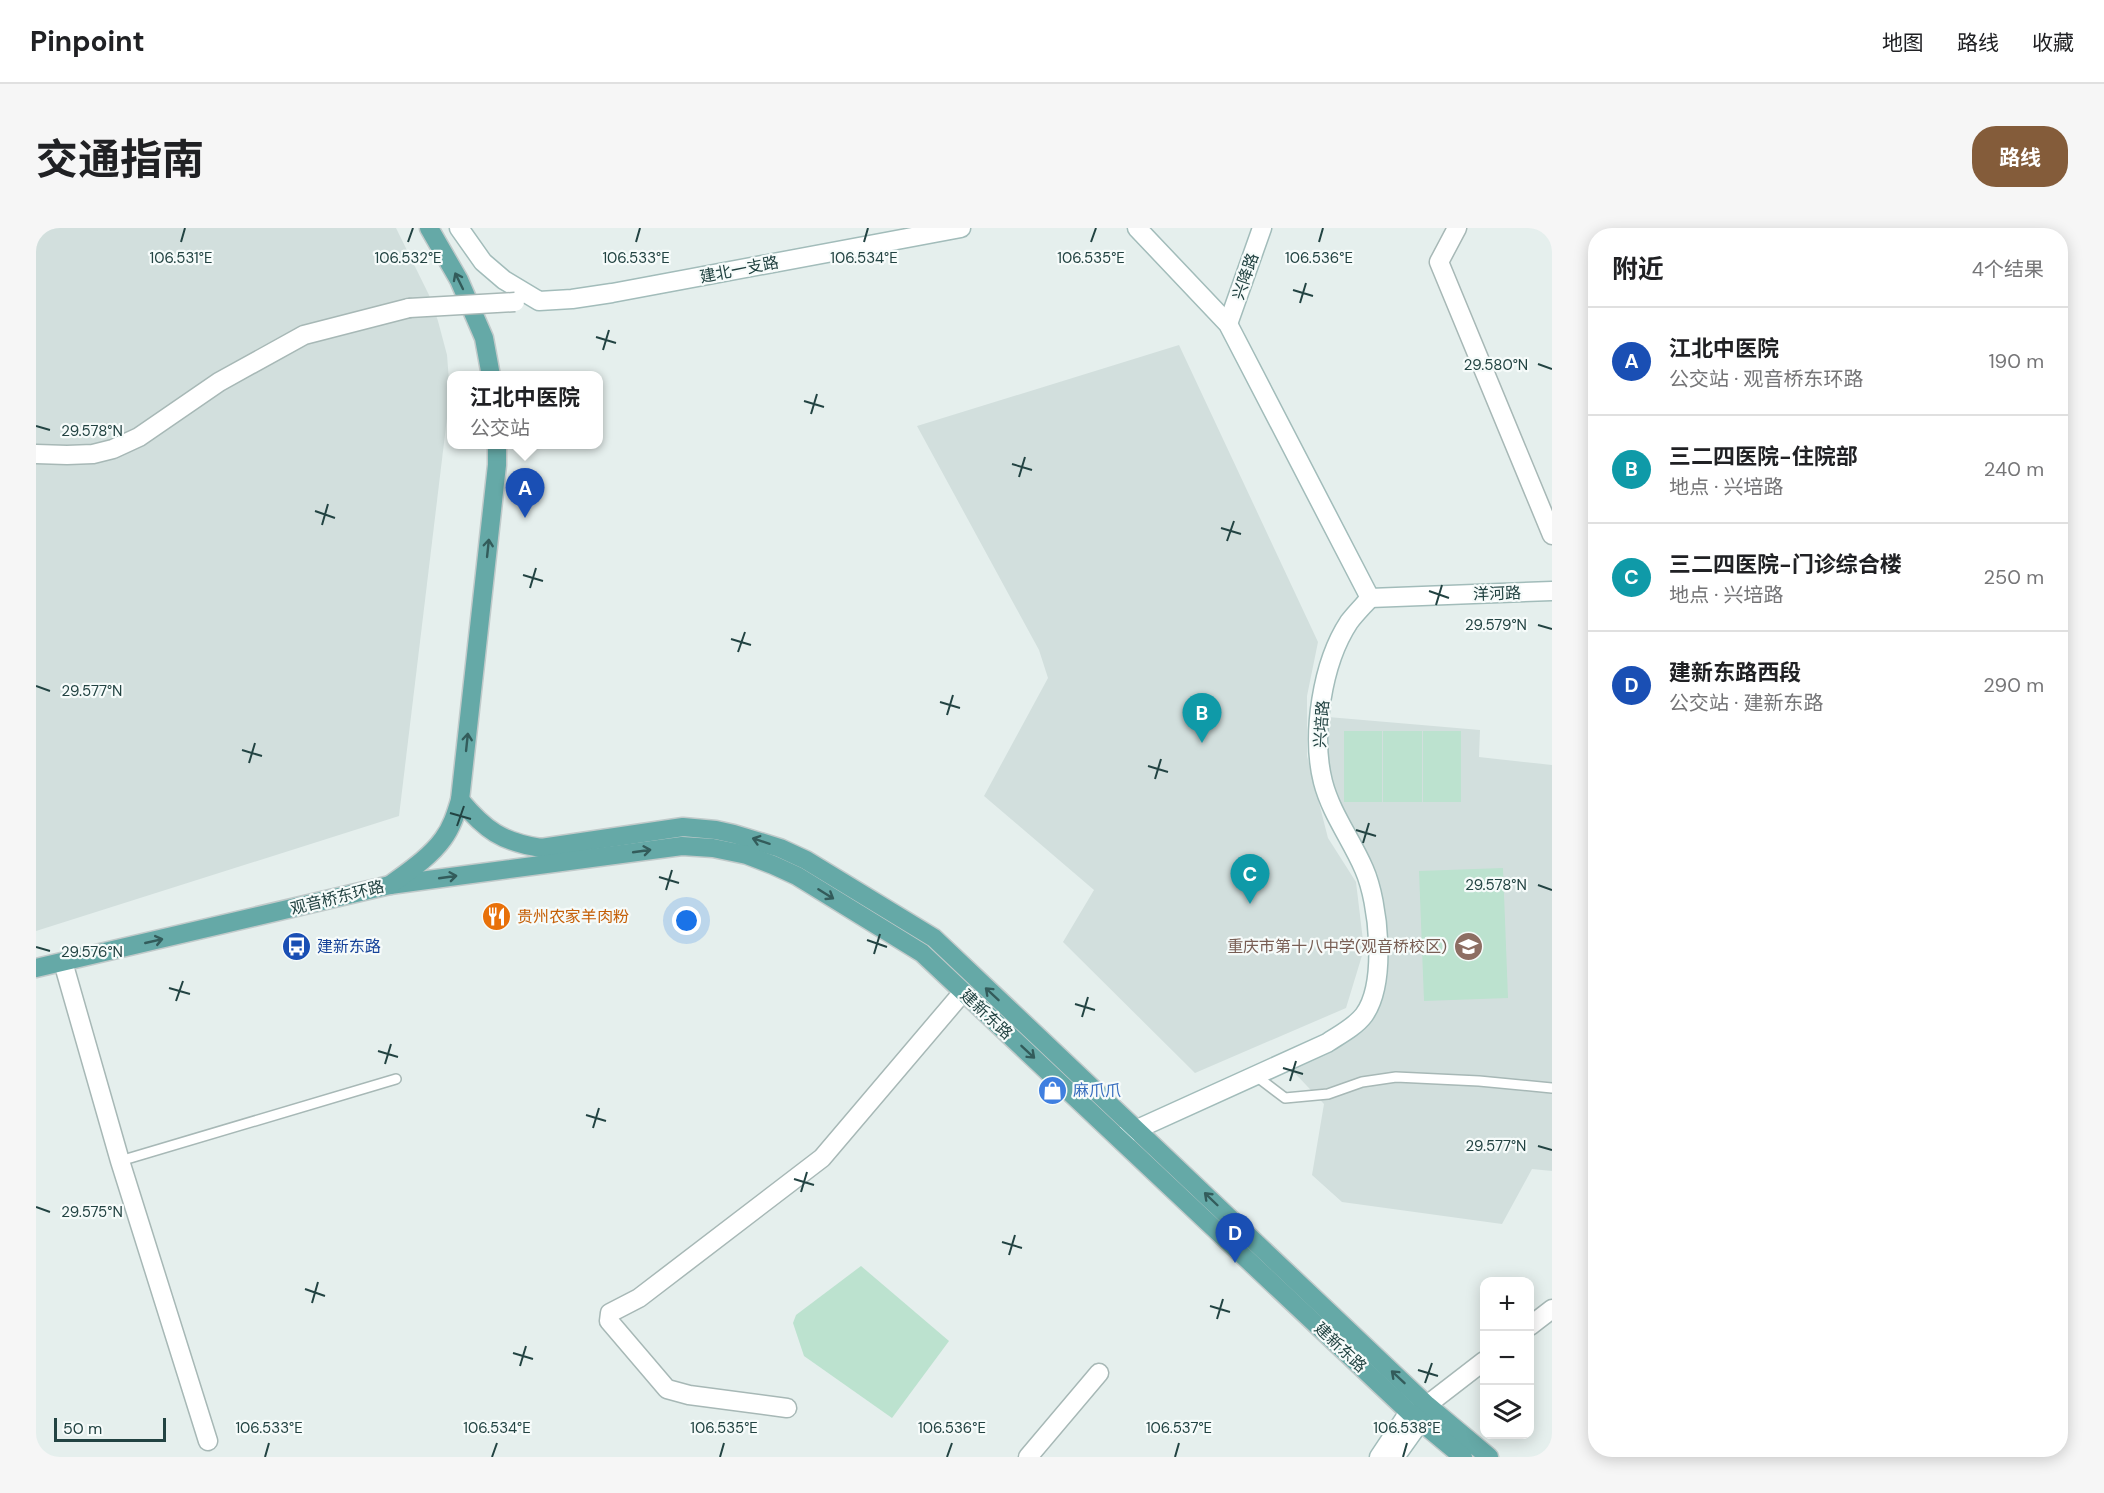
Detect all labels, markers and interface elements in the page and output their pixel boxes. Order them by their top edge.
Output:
text: Pinpoint [30,23,145,60]
text: 地图 [1882,29,1924,57]
text: 路线 [1957,29,1999,57]
text: 收藏 [2032,29,2074,57]
button: 路线 [1972,126,2068,187]
text: 交通指南 [36,132,204,187]
text: 106.531°E [150,248,212,268]
text: 106.532°E [374,248,442,268]
text: 106.533°E [602,248,670,268]
text: 106.534°E [830,248,898,268]
text: 106.535°E [1057,248,1125,268]
text: 106.536°E [1285,248,1353,268]
street label: 兴降路 [1228,250,1263,302]
street label: 建北一支路 [698,252,780,287]
text: 附近 [1612,252,1664,286]
text: 4个结果 [1972,256,2044,282]
one-way arrow [453,272,465,290]
text: 江北中医院 [1669,334,1779,363]
text: A [1624,348,1639,374]
text: 190 m [1988,348,2044,374]
text: 29.580°N [1464,355,1528,375]
text: 公交站 · 观音桥东环路 [1669,366,1864,392]
popup [447,371,603,449]
text: 江北中医院 [470,383,580,412]
text: 公交站 [470,415,530,441]
text: 29.578°N [61,421,123,441]
text: 三二四医院-住院部 [1669,442,1858,471]
text: B [1625,456,1638,482]
text: 240 m [1984,456,2044,482]
pin: A [506,468,544,518]
text: 地点 · 兴培路 [1669,474,1784,500]
one-way arrow [483,538,494,558]
text: 三二四医院-门诊综合楼 [1669,550,1902,579]
text: C [1624,564,1639,590]
text: 250 m [1983,564,2044,590]
street label: 洋河路 [1473,582,1521,605]
text: 地点 · 兴培路 [1669,582,1784,608]
text: 29.579°N [1465,615,1527,635]
text: 建新东路西段 [1669,658,1801,687]
text: D [1624,672,1639,698]
text: 290 m [1983,672,2044,698]
text: 29.577°N [62,681,122,701]
text: 公交站 · 建新东路 [1669,690,1824,716]
pin: B [1182,694,1222,743]
street label: 兴培路 [1309,699,1334,749]
one-way arrow [461,732,472,752]
one-way arrow [752,835,771,846]
one-way arrow [631,846,651,857]
pin: C [1230,854,1270,904]
one-way arrow [438,871,458,882]
text: 29.578°N [1465,875,1527,895]
street label: 观音桥东环路 [288,876,386,919]
one-way arrow [817,888,834,900]
restaurant icon: 贵州农家羊肉粉 [480,900,512,932]
place label: 贵州农家羊肉粉 [517,906,629,927]
your location [672,906,701,935]
bus stop icon: 建新东路 [280,930,312,962]
school or university icon: 重庆市第十八中学(观音桥校区) [1452,930,1484,962]
one-way arrow [144,934,163,946]
place label: 建新东路 [317,936,381,957]
place label: 重庆市第十八中学(观音桥校区) [1227,936,1447,957]
text: 29.576°N [61,942,123,962]
street label: 建新东路 [956,985,1017,1044]
one-way arrow [985,986,1000,1001]
one-way arrow [1020,1045,1035,1059]
shop icon: 麻爪爪 [1036,1074,1068,1106]
place label: 麻爪爪 [1073,1080,1121,1101]
text: 29.577°N [1466,1136,1526,1156]
one-way arrow [1203,1192,1218,1207]
text: 29.575°N [61,1202,123,1222]
pin: D [1216,1214,1254,1263]
map controls [1480,1277,1534,1439]
button: + [1480,1277,1534,1331]
street label: 建新东路 [1310,1318,1371,1377]
button: − [1480,1331,1534,1385]
one-way arrow [1390,1370,1405,1384]
button: layers [1480,1385,1534,1439]
scale bar [54,1415,166,1442]
text: 50 m [63,1418,102,1439]
text: 106.533°E [235,1418,303,1438]
text: 106.534°E [463,1418,531,1438]
text: 106.535°E [690,1418,758,1438]
text: 106.536°E [918,1418,986,1438]
text: 106.537°E [1146,1418,1212,1438]
text: 106.538°E [1373,1418,1441,1438]

